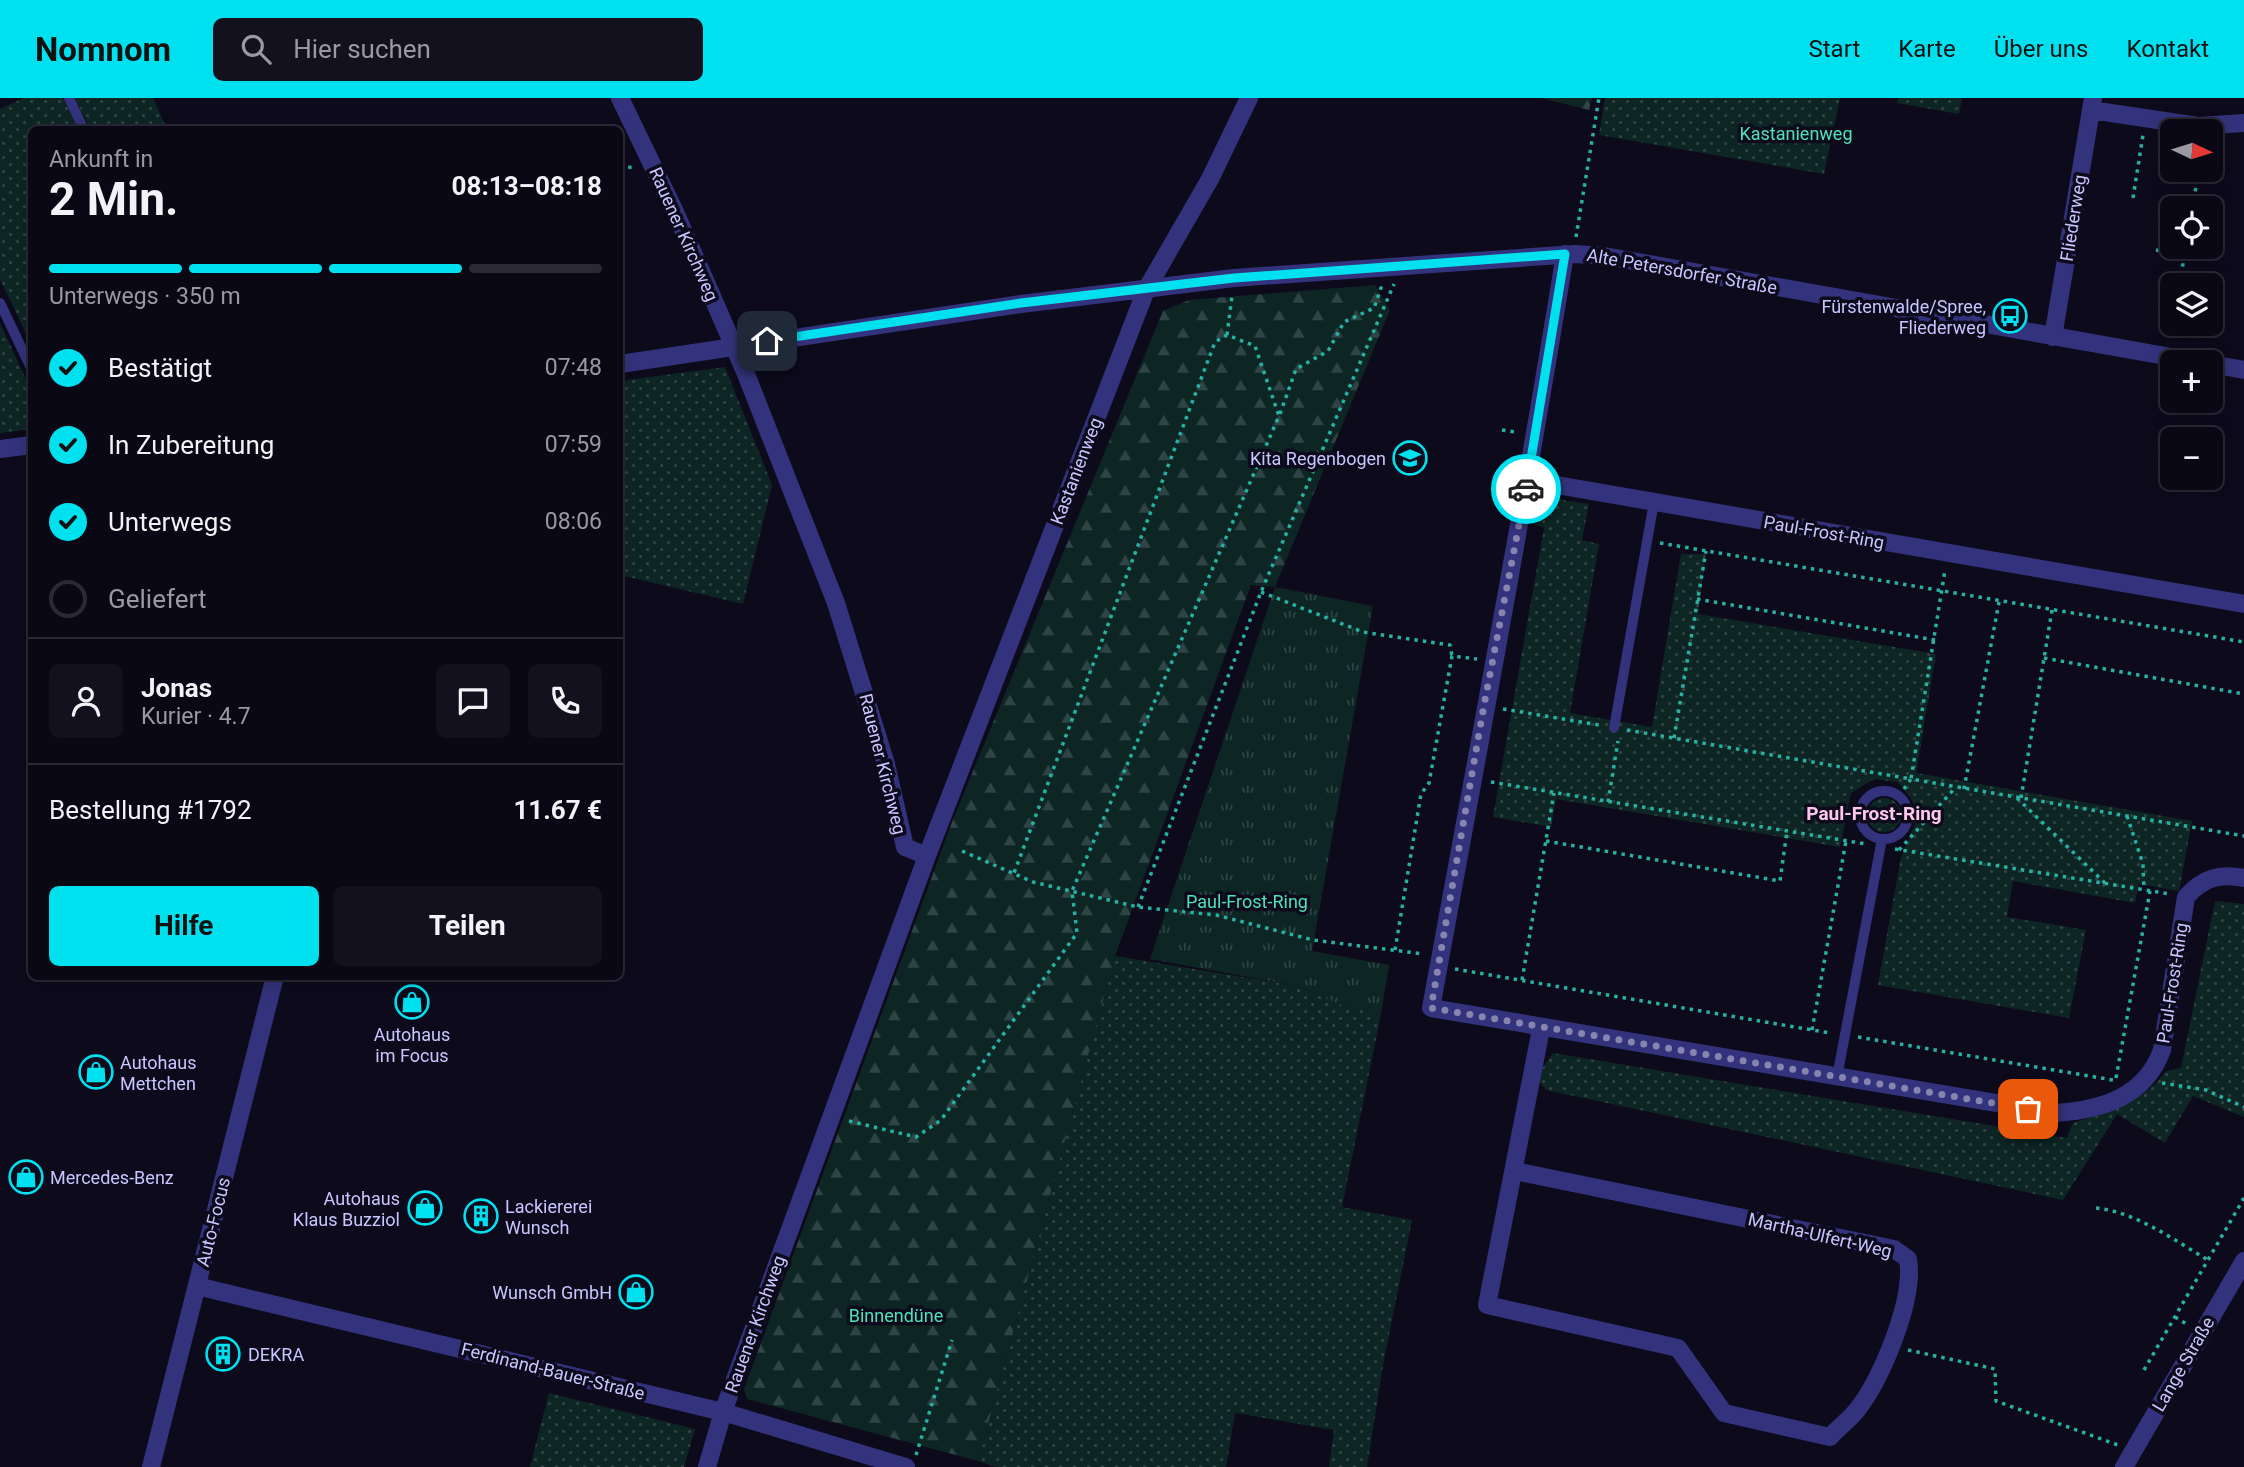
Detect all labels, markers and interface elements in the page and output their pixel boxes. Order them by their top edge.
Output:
search box [213,18,703,81]
text: Nomnom [35,30,171,69]
icon: search [237,30,275,68]
text: Hier suchen [293,34,431,64]
text: Start [1809,35,1860,63]
text: Karte [1898,35,1956,63]
text: Über uns [1994,35,2088,63]
text: Kontakt [2126,35,2209,63]
north arrow [2160,119,2222,182]
map controls [2160,119,2223,490]
park label: Kastanienweg [1739,123,1853,144]
text: Ankunft in [49,146,153,173]
street label: Rauener Kirchweg [645,164,723,304]
text: 08:13–08:18 [452,171,602,201]
text: 2 Min. [49,172,178,226]
street label: Fliederweg [2056,173,2090,263]
button: locate [2160,196,2223,259]
street label: Alte Petersdorfer Straße [1585,244,1779,298]
button: layers [2160,273,2223,336]
text: Unterwegs · 350 m [49,283,241,310]
place label: Fürstenwalde/Spree, Fliederweg [1821,296,1986,338]
bus stop icon: Fürstenwalde/Spree, Fliederweg [1991,297,2029,335]
pin [737,311,797,371]
icon: home [748,322,786,360]
icon: check [49,349,87,387]
button: + [2160,350,2223,413]
text: Bestätigt [108,353,212,383]
text: 07:48 [545,354,602,381]
street label: Kastanienweg [1046,414,1106,528]
icon: check [49,426,87,464]
button: − [2160,427,2223,490]
text: In Zubereitung [108,430,274,460]
text: 07:59 [545,431,602,458]
school or university icon: Kita Regenbogen [1391,439,1429,477]
place label: Kita Regenbogen [1250,448,1386,469]
courier [1491,454,1561,524]
icon: car [1507,470,1545,508]
icon: check [49,503,87,541]
text: Unterwegs [108,507,232,537]
text: 08:06 [545,508,602,535]
street label: Paul-Frost-Ring [1762,511,1886,553]
text: Geliefert [108,584,206,614]
button: person [49,664,123,738]
button: chat [436,664,510,738]
button: phone [528,664,602,738]
text: Jonas [141,673,212,703]
street label: Rauener Kirchweg [855,691,911,837]
text: Kurier · 4.7 [141,703,251,730]
text: Bestellung #1792 [49,795,252,825]
text: 11.67 € [513,795,602,825]
district label: Paul-Frost-Ring [1806,802,1942,825]
button: Hilfe [49,886,319,966]
button: Teilen [333,886,602,966]
park label: Paul-Frost-Ring [1186,891,1308,912]
street label: Paul-Frost-Ring [2152,921,2192,1045]
shop icon: Autohaus im Focus [393,983,431,1021]
place label: Autohaus im Focus [374,1024,450,1066]
place label: Autohaus Mettchen [120,1052,196,1094]
shop icon: Autohaus Mettchen [77,1053,115,1091]
pin [1998,1079,2058,1139]
icon: bag [2009,1090,2047,1128]
shop icon: Mercedes-Benz [7,1158,45,1196]
place label: Mercedes-Benz [50,1167,174,1188]
street label: Auto-Focus [192,1175,234,1269]
place label: Autohaus Klaus Buzziol [293,1188,400,1230]
shop icon: Autohaus Klaus Buzziol [406,1189,444,1227]
place label: Lackiererei Wunsch [505,1196,592,1238]
building icon: Lackiererei Wunsch [462,1197,500,1235]
street label: Martha-Ulfert-Weg [1746,1208,1894,1262]
street label: Rauener Kirchweg [720,1253,790,1395]
shop icon: Wunsch GmbH [617,1273,655,1311]
place label: Wunsch GmbH [492,1282,612,1303]
park label: Binnendüne [849,1305,943,1326]
street label: Lange Straße [2147,1313,2219,1415]
building icon: DEKRA [204,1335,242,1373]
street label: Ferdinand-Bauer-Straße [459,1338,647,1404]
place label: DEKRA [248,1344,304,1365]

